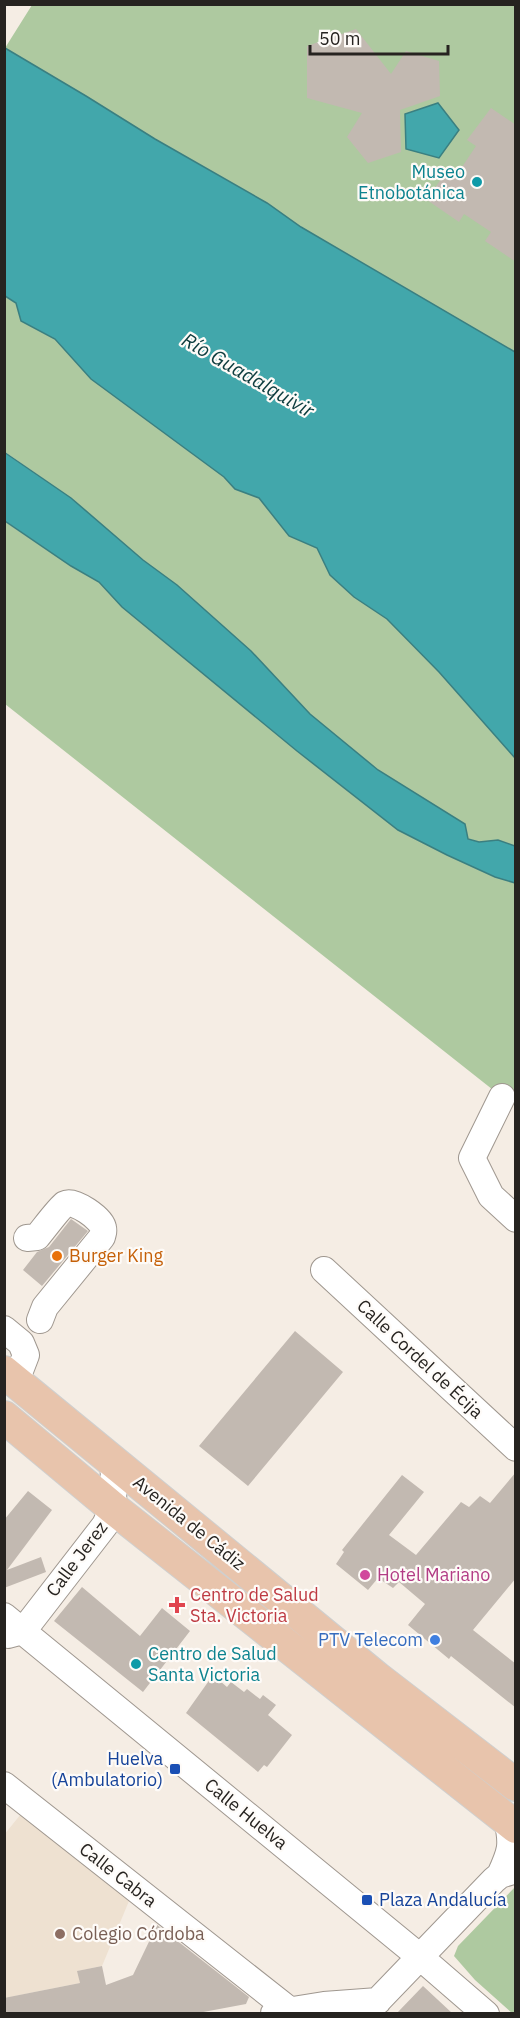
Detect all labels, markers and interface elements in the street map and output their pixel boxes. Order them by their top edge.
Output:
scale bar [310,18,448,56]
text: 50 m [319,27,361,50]
place label: Museo Etnobotánica [358,160,465,204]
marker: Museo Etnobotánica [470,175,484,189]
water label: Río Guadalquivir [177,326,320,424]
place label: Burger King [69,1244,163,1267]
marker: Burger King [50,1249,64,1263]
street label: Calle Cordel de Écija [352,1294,489,1423]
street label: Avenida de Cádiz [129,1470,250,1575]
street label: Calle Jerez [41,1517,112,1601]
place label: Hotel Mariano [377,1563,490,1586]
marker: Hotel Mariano [358,1568,372,1582]
place label: Centro de Salud Sta. Victoria [190,1583,319,1627]
marker: Centro de Salud Sta. Victoria [168,1596,186,1614]
place label: PTV Telecom [318,1628,423,1651]
marker: PTV Telecom [428,1633,442,1647]
place label: Centro de Salud Santa Victoria [148,1642,277,1686]
marker: Centro de Salud Santa Victoria [129,1657,143,1671]
place label: Huelva (Ambulatorio) [51,1747,163,1791]
marker: Huelva (Ambulatorio) [168,1762,182,1776]
street label: Calle Huelva [200,1773,293,1854]
street label: Calle Cabra [75,1837,162,1912]
place label: Plaza Andalucía [379,1888,507,1911]
marker: Plaza Andalucía [360,1893,374,1907]
place label: Colegio Córdoba [72,1922,205,1945]
marker: Colegio Córdoba [53,1927,67,1941]

